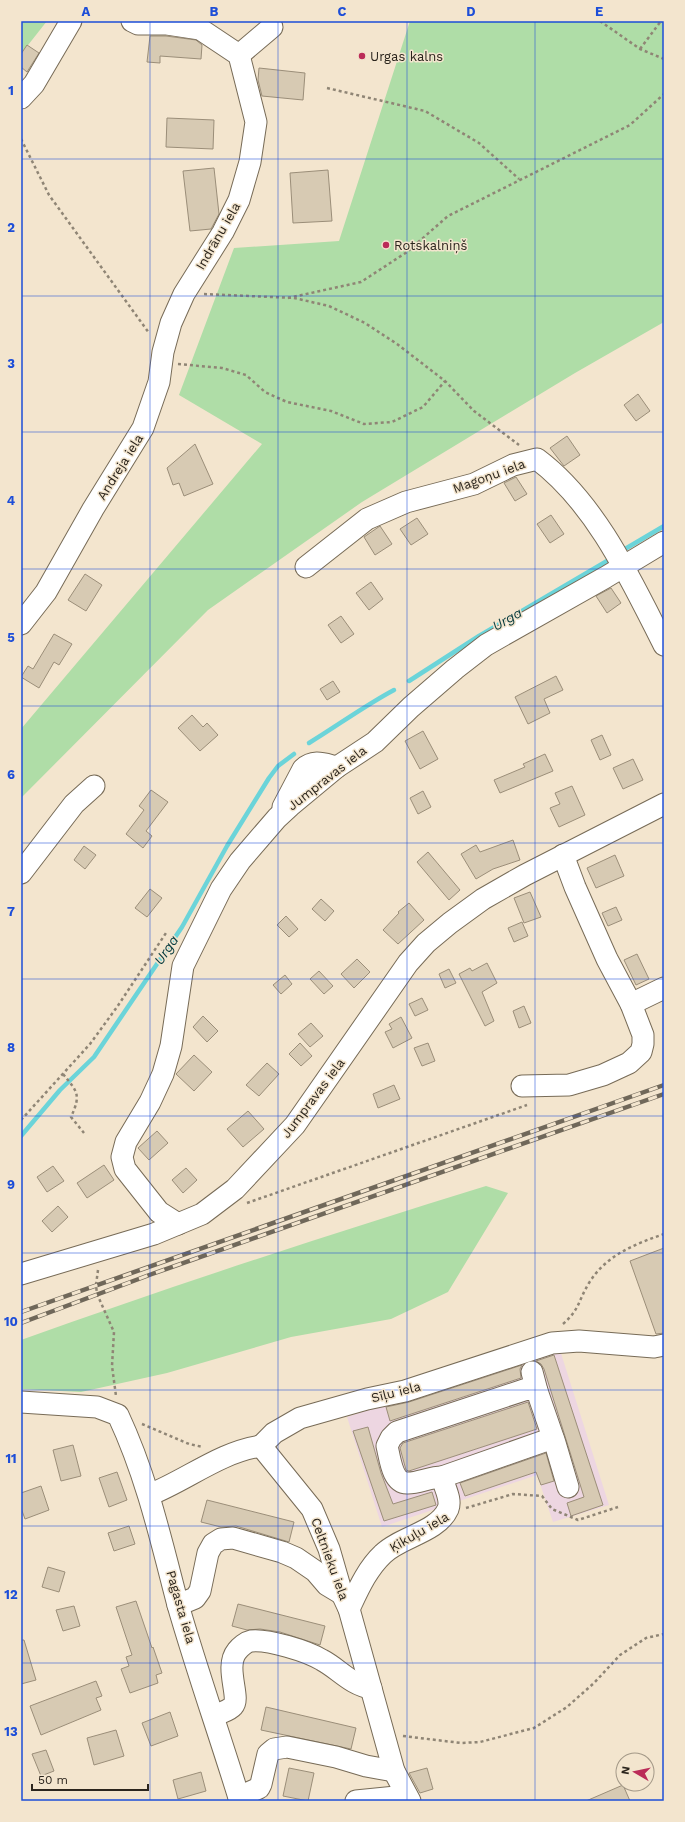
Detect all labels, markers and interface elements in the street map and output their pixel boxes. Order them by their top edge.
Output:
text: A [82,4,91,19]
text: B [210,4,219,19]
text: C [338,4,347,19]
text: D [466,4,476,19]
text: E [595,4,603,19]
place label: Urgas kalns [370,49,443,64]
marker: Urgas kalns [357,51,367,61]
text: 1 [8,83,14,98]
street label: Indrānu iela [193,199,244,272]
text: 2 [7,220,15,235]
place label: Rotskalniņš [394,238,468,254]
marker: Rotskalniņš [381,240,391,250]
text: 3 [7,356,15,371]
street label: Andreja iela [94,431,146,503]
street label: Magoņu iela [451,456,528,497]
text: 4 [7,493,16,508]
water label: Urga [489,604,525,634]
text: 5 [7,630,15,645]
street label: Jumpravas iela [285,742,370,813]
text: 6 [7,767,15,782]
text: 7 [7,904,15,919]
water label: Urga [150,932,182,968]
text: 8 [7,1040,15,1055]
street label: Jumpravas iela [278,1055,348,1141]
text: 9 [7,1177,15,1192]
text: 10 [4,1314,18,1329]
street label: Sīļu iela [370,1378,423,1406]
text: 11 [5,1451,17,1466]
street label: Ķikuļu iela [387,1509,452,1556]
street label: Celtnieku iela [308,1516,352,1603]
street label: Pagasta iela [163,1569,199,1646]
text: 12 [4,1587,18,1602]
text: 13 [4,1724,18,1739]
north arrow [615,1752,655,1792]
text: N [619,1765,633,1776]
scale bar [32,1766,148,1792]
text: 50 m [38,1773,68,1787]

